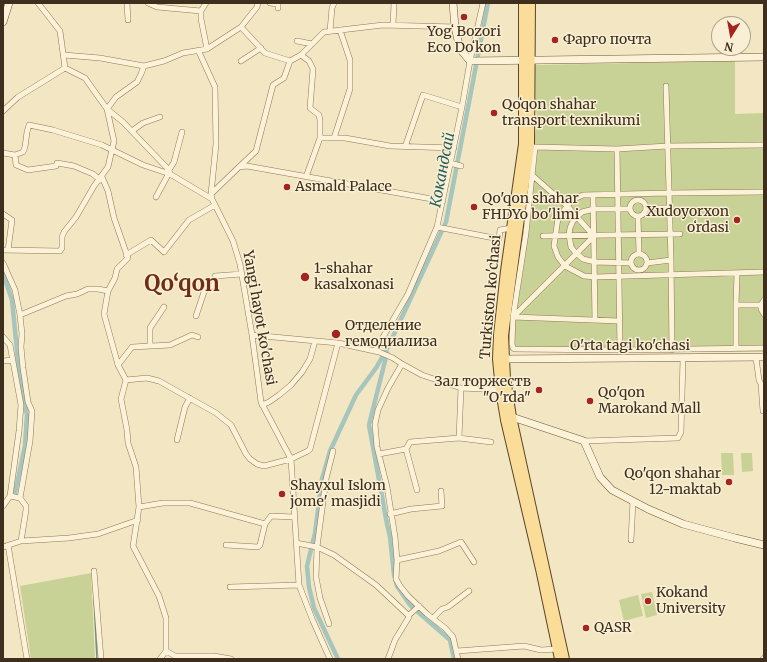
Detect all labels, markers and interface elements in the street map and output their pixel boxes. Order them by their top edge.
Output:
marker: Yogʻ Bozori Eco Doʻkon [459,12,469,22]
north arrow [711,16,751,56]
place label: Yogʻ Bozori Eco Doʻkon [427,24,501,56]
place label: Фарго почта [563,32,652,48]
marker: Фарго почта [550,35,560,45]
text: N [723,39,735,55]
place label: Qoʻqon shahar transport texnikumi [502,97,640,130]
marker: Qoʻqon shahar transport texnikumi [489,108,499,118]
water label: Кокандсай [427,131,459,209]
place label: Asmald Palace [295,179,392,195]
marker: Asmald Palace [282,182,292,192]
place label: Qo'qon shahar FHDYo bo'limi [482,191,579,224]
marker: Qo'qon shahar FHDYo bo'limi [469,202,479,212]
place label: Xudoyorxon oʻrdasi [646,204,729,236]
marker: Xudoyorxon oʻrdasi [732,215,742,225]
street label: Turkiston ko'chasi [477,234,505,360]
street label: Yangi hayot ko'chasi [239,249,279,387]
place label: 1-shahar kasalxonasi [314,261,394,294]
marker: 1-shahar kasalxonasi [299,271,311,283]
district label: Qo‘qon [144,272,220,298]
place label: Отделение гемодиализа [345,318,437,350]
marker: Отделение гемодиализа [330,328,342,340]
street label: O'rta tagi ko'chasi [570,338,690,354]
place label: Зал торжеств "O'rda" [434,374,531,406]
marker: Зал торжеств "O'rda" [534,385,544,395]
place label: Qo'qon Marokand Mall [598,385,701,418]
marker: Qo'qon Marokand Mall [585,396,595,406]
place label: Qo'qon shahar 12-maktab [624,466,721,498]
marker: Qo'qon shahar 12-maktab [724,477,734,487]
place label: Shayxul Islom jome' masjidi [290,478,386,510]
marker: Shayxul Islom jome' masjidi [277,489,287,499]
place label: Kokand University [656,585,726,618]
marker: Kokand University [643,596,653,606]
place label: QASR [594,620,632,636]
marker: QASR [581,623,591,633]

